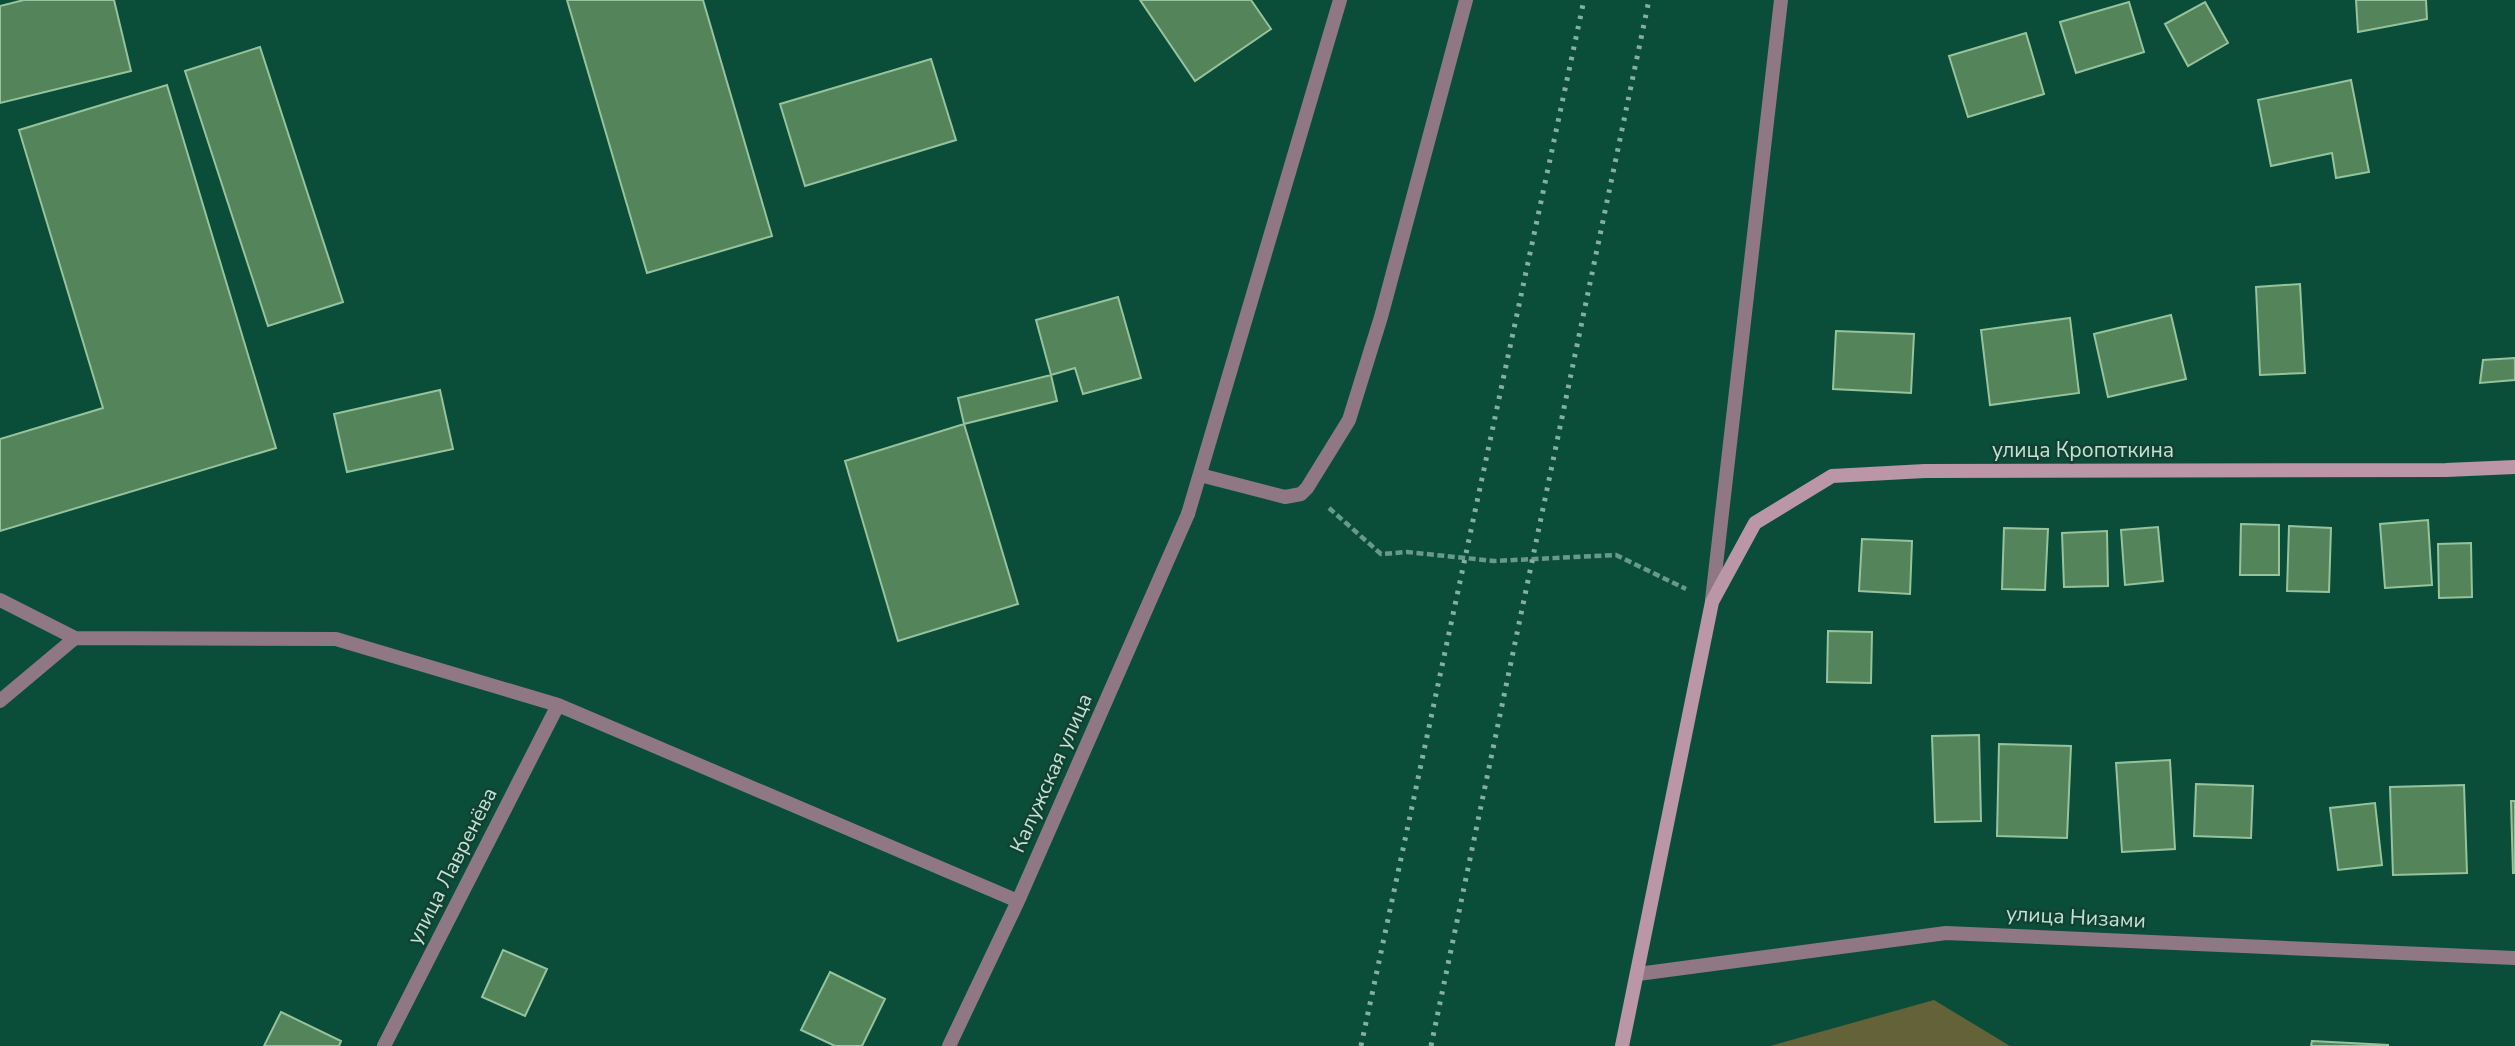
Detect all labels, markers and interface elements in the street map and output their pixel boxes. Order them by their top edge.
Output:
street label: улица Кропоткина [1992,436,2174,464]
street label: Калужская улица [1003,689,1099,857]
street label: улица Лавренёва [400,783,504,949]
street label: улица Низами [2005,899,2147,935]

